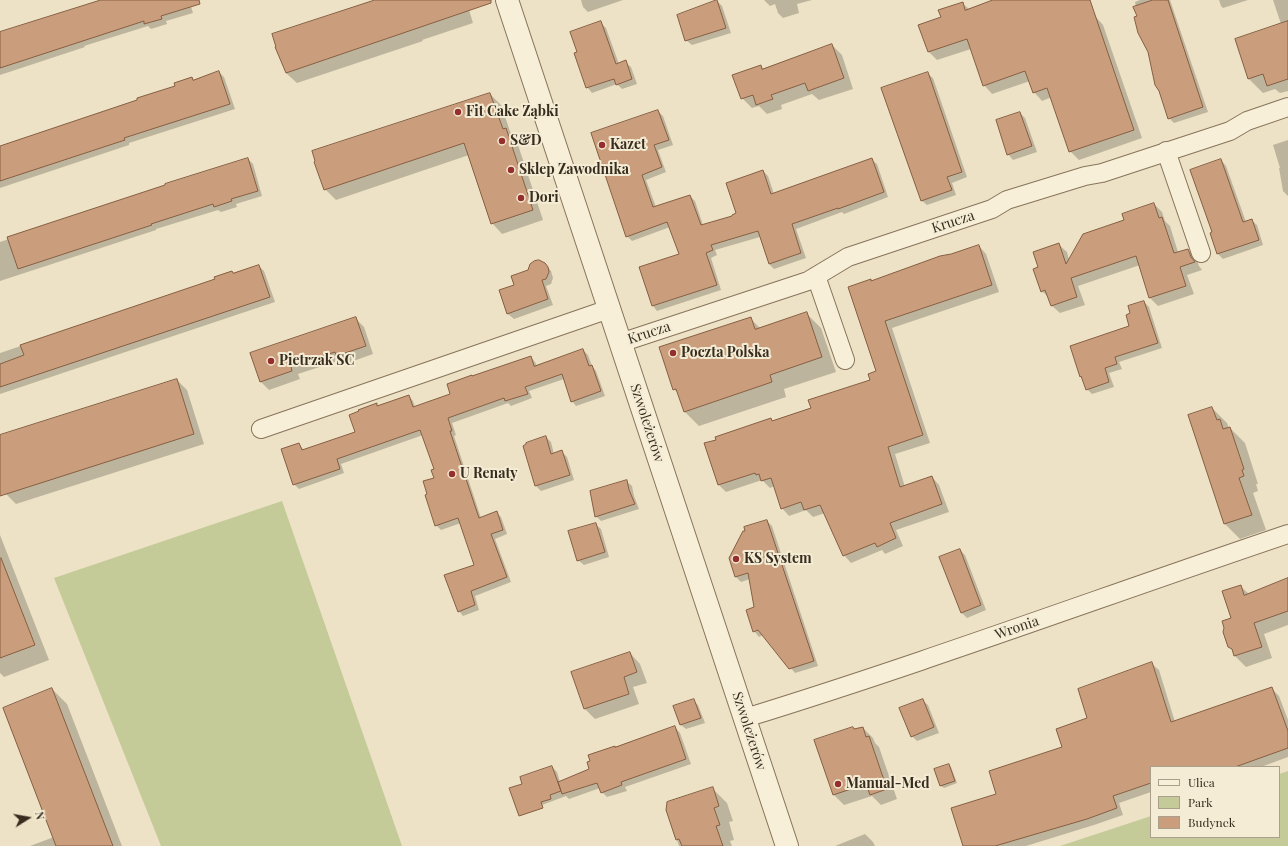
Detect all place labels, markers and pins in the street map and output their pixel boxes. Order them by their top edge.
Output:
place label: Fit Cake Ząbki [466,104,559,120]
marker: Fit Cake Ząbki [453,107,463,117]
place label: S&D [510,133,542,149]
marker: S&D [497,136,507,146]
place label: Kazet [610,137,646,153]
marker: Kazet [597,140,607,150]
place label: Sklep Zawodnika [519,162,629,178]
marker: Sklep Zawodnika [506,165,516,175]
place label: Dori [529,190,559,206]
marker: Dori [516,193,526,203]
place label: Poczta Polska [681,345,769,361]
marker: Poczta Polska [668,348,678,358]
place label: Pietrzak SC [279,353,354,369]
marker: Pietrzak SC [266,356,276,366]
place label: U Renaty [460,466,518,482]
marker: U Renaty [447,469,457,479]
place label: KS System [744,551,812,567]
marker: KS System [731,554,741,564]
place label: Manual-Med [846,776,930,792]
marker: Manual-Med [833,779,843,789]

